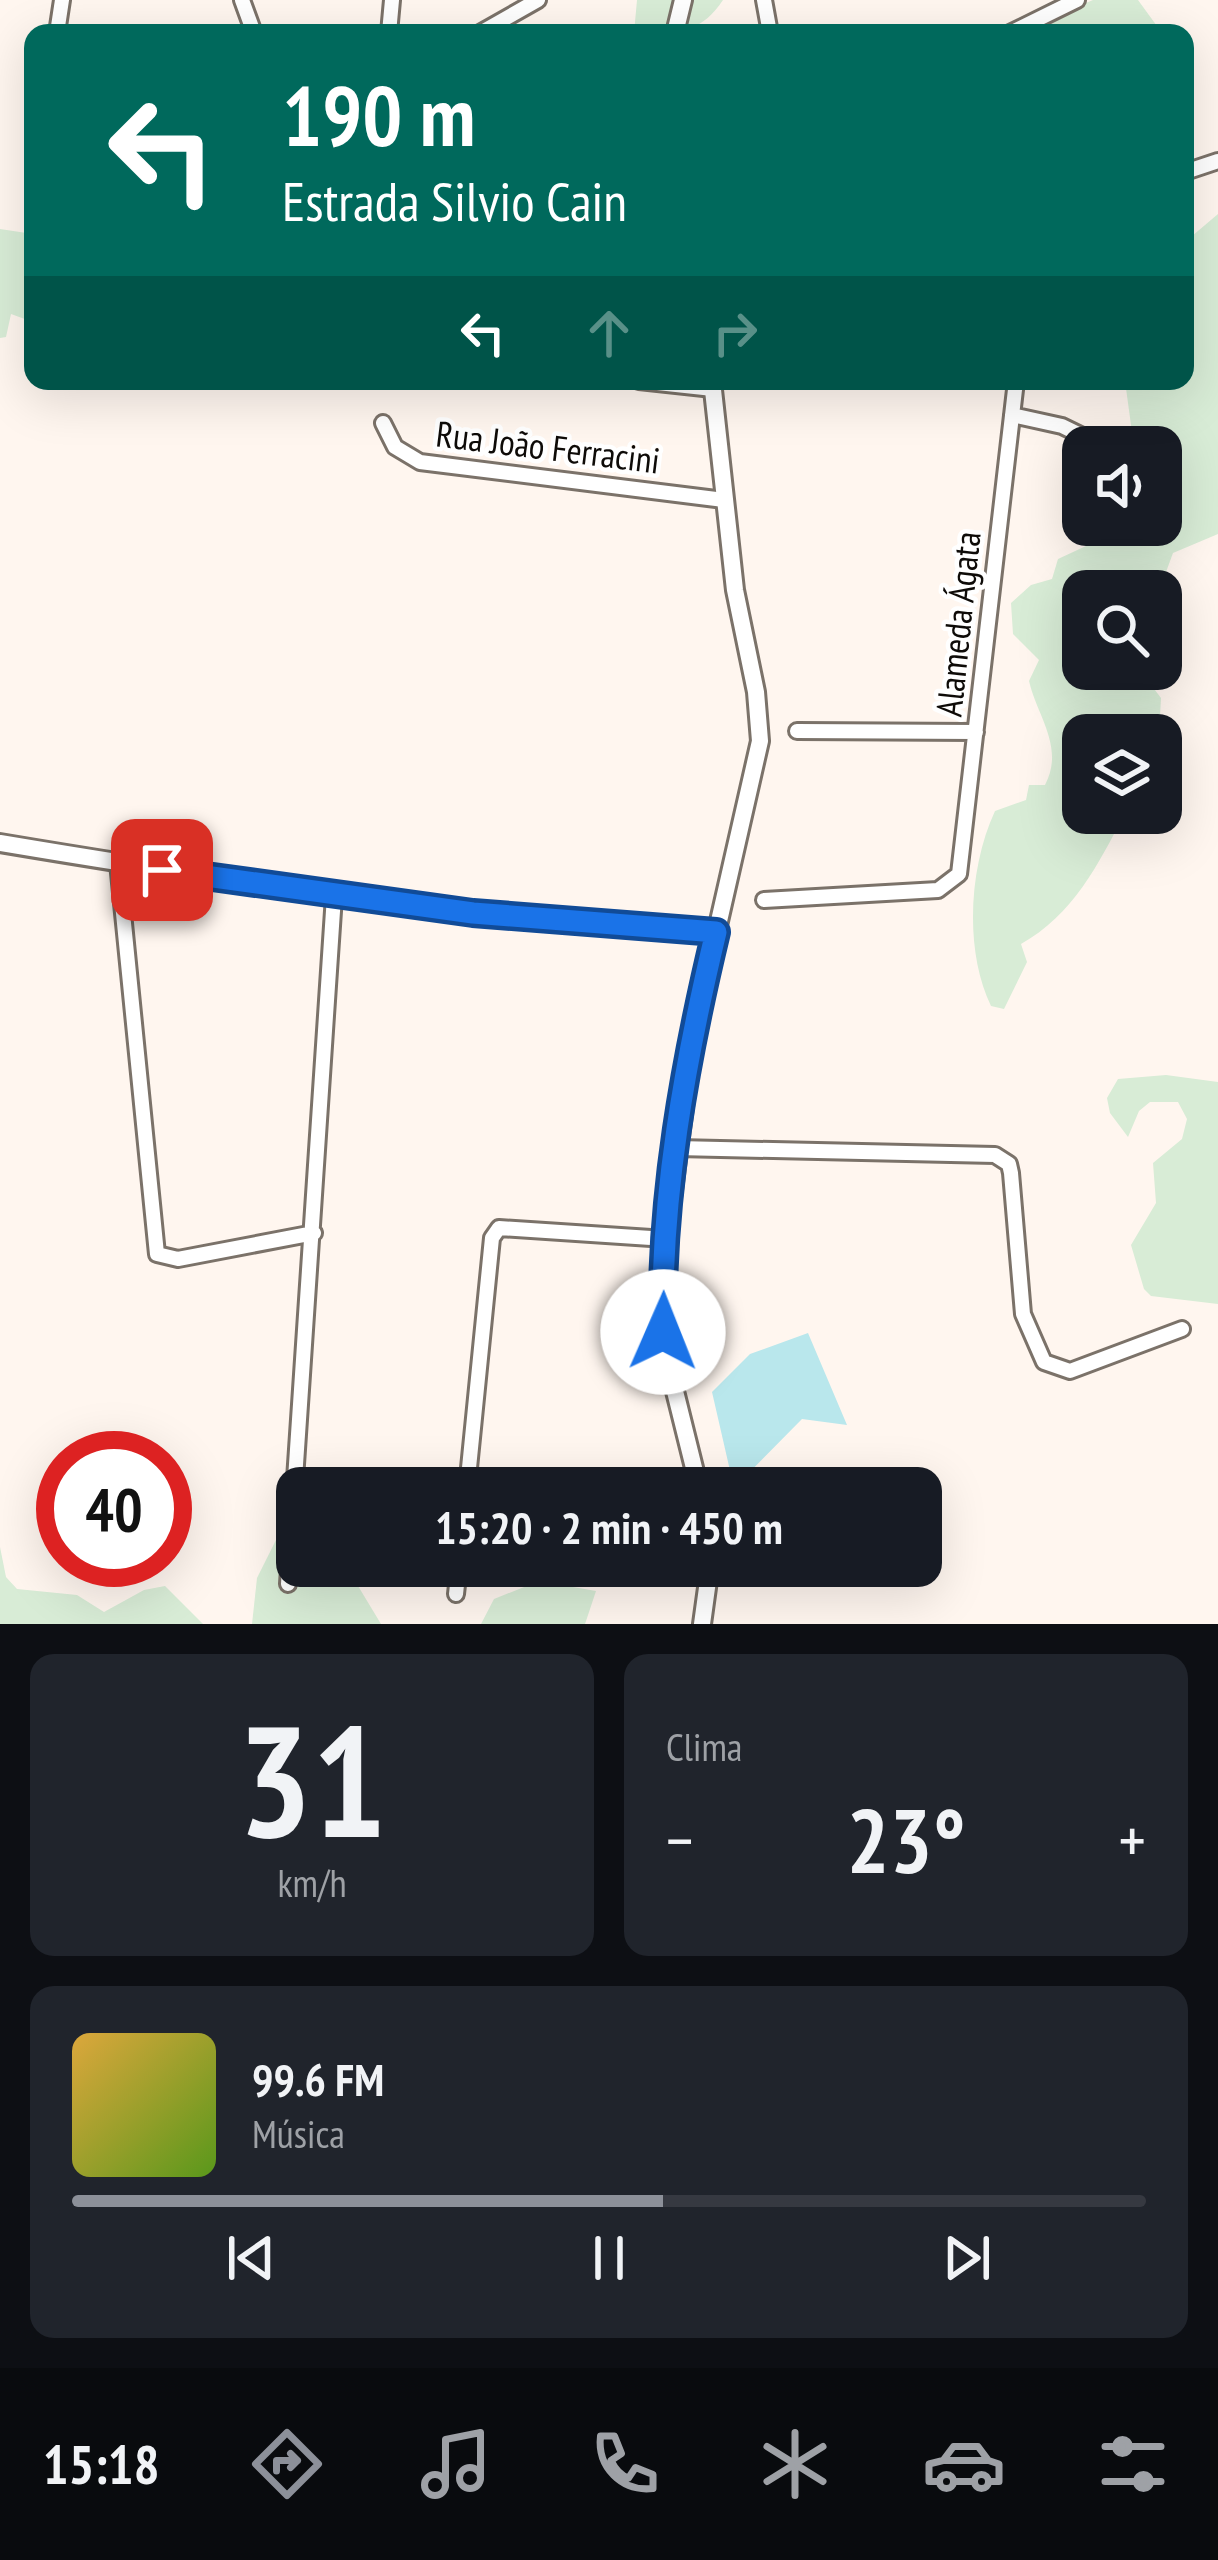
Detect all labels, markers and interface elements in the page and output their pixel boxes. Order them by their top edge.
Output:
text: 190 m [282,60,475,169]
icon: left [84,72,240,228]
text: Estrada Silvio Cain [282,166,627,236]
icon: left [450,300,516,366]
icon: ahead [576,300,642,366]
icon: right [702,300,768,366]
street label: Rua João Ferracini [434,409,663,484]
map controls [1062,426,1182,834]
button: sound [1062,426,1182,546]
street label: Alameda Ágata [924,529,991,719]
button: search [1062,570,1182,690]
button: layers [1062,714,1182,834]
pin [111,819,213,921]
icon: arrive [129,837,195,903]
position arrow [600,1269,726,1395]
speed limit sign: 40 [36,1431,192,1587]
text: 15:20 · 2 min · 450 m [435,1498,783,1556]
text: 31 [237,1678,387,1880]
text: Clima [666,1721,742,1772]
text: 23° [847,1781,965,1898]
text: − [666,1797,693,1882]
text: + [1119,1797,1146,1882]
text: km/h [277,1857,347,1908]
text: 99.6 FM [252,2050,384,2108]
text: Música [252,2108,345,2159]
icon: previous [218,2225,284,2291]
icon: pause [576,2225,642,2291]
icon: next [934,2225,1000,2291]
icon: directions [245,2422,329,2506]
icon: music [414,2422,498,2506]
icon: phone [583,2422,667,2506]
icon: climate [753,2422,837,2506]
icon: car [922,2422,1006,2506]
icon: filters [1091,2422,1175,2506]
text: 15:18 [43,2429,159,2499]

